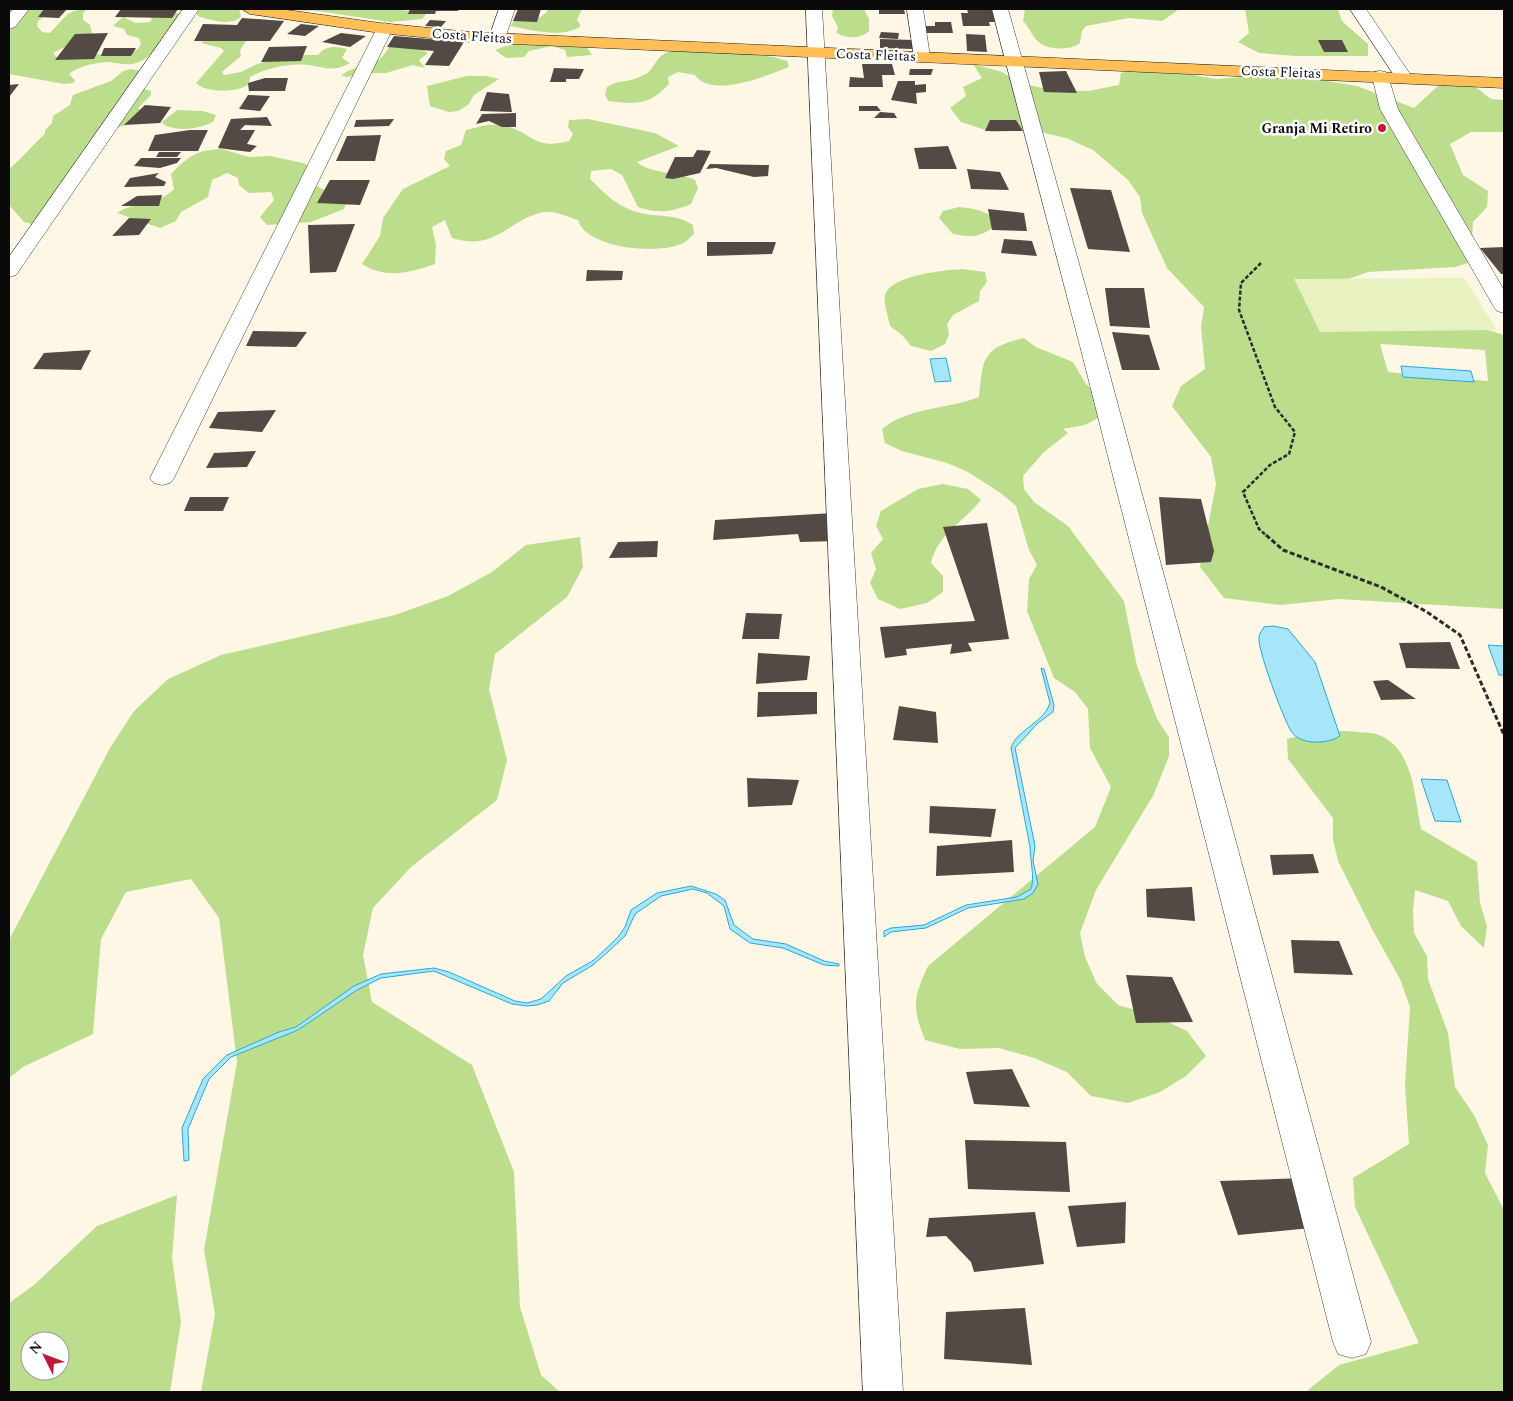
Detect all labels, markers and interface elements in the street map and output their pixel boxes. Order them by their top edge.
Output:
street label: Costa Fleitas [431,23,513,49]
street label: Costa Fleitas [835,43,917,67]
street label: Costa Fleitas [1240,60,1322,84]
place label: Granja Mi Retiro [1261,118,1372,139]
marker: Granja Mi Retiro [1376,122,1388,134]
north arrow [20,1331,70,1381]
text: N [24,1336,47,1359]

